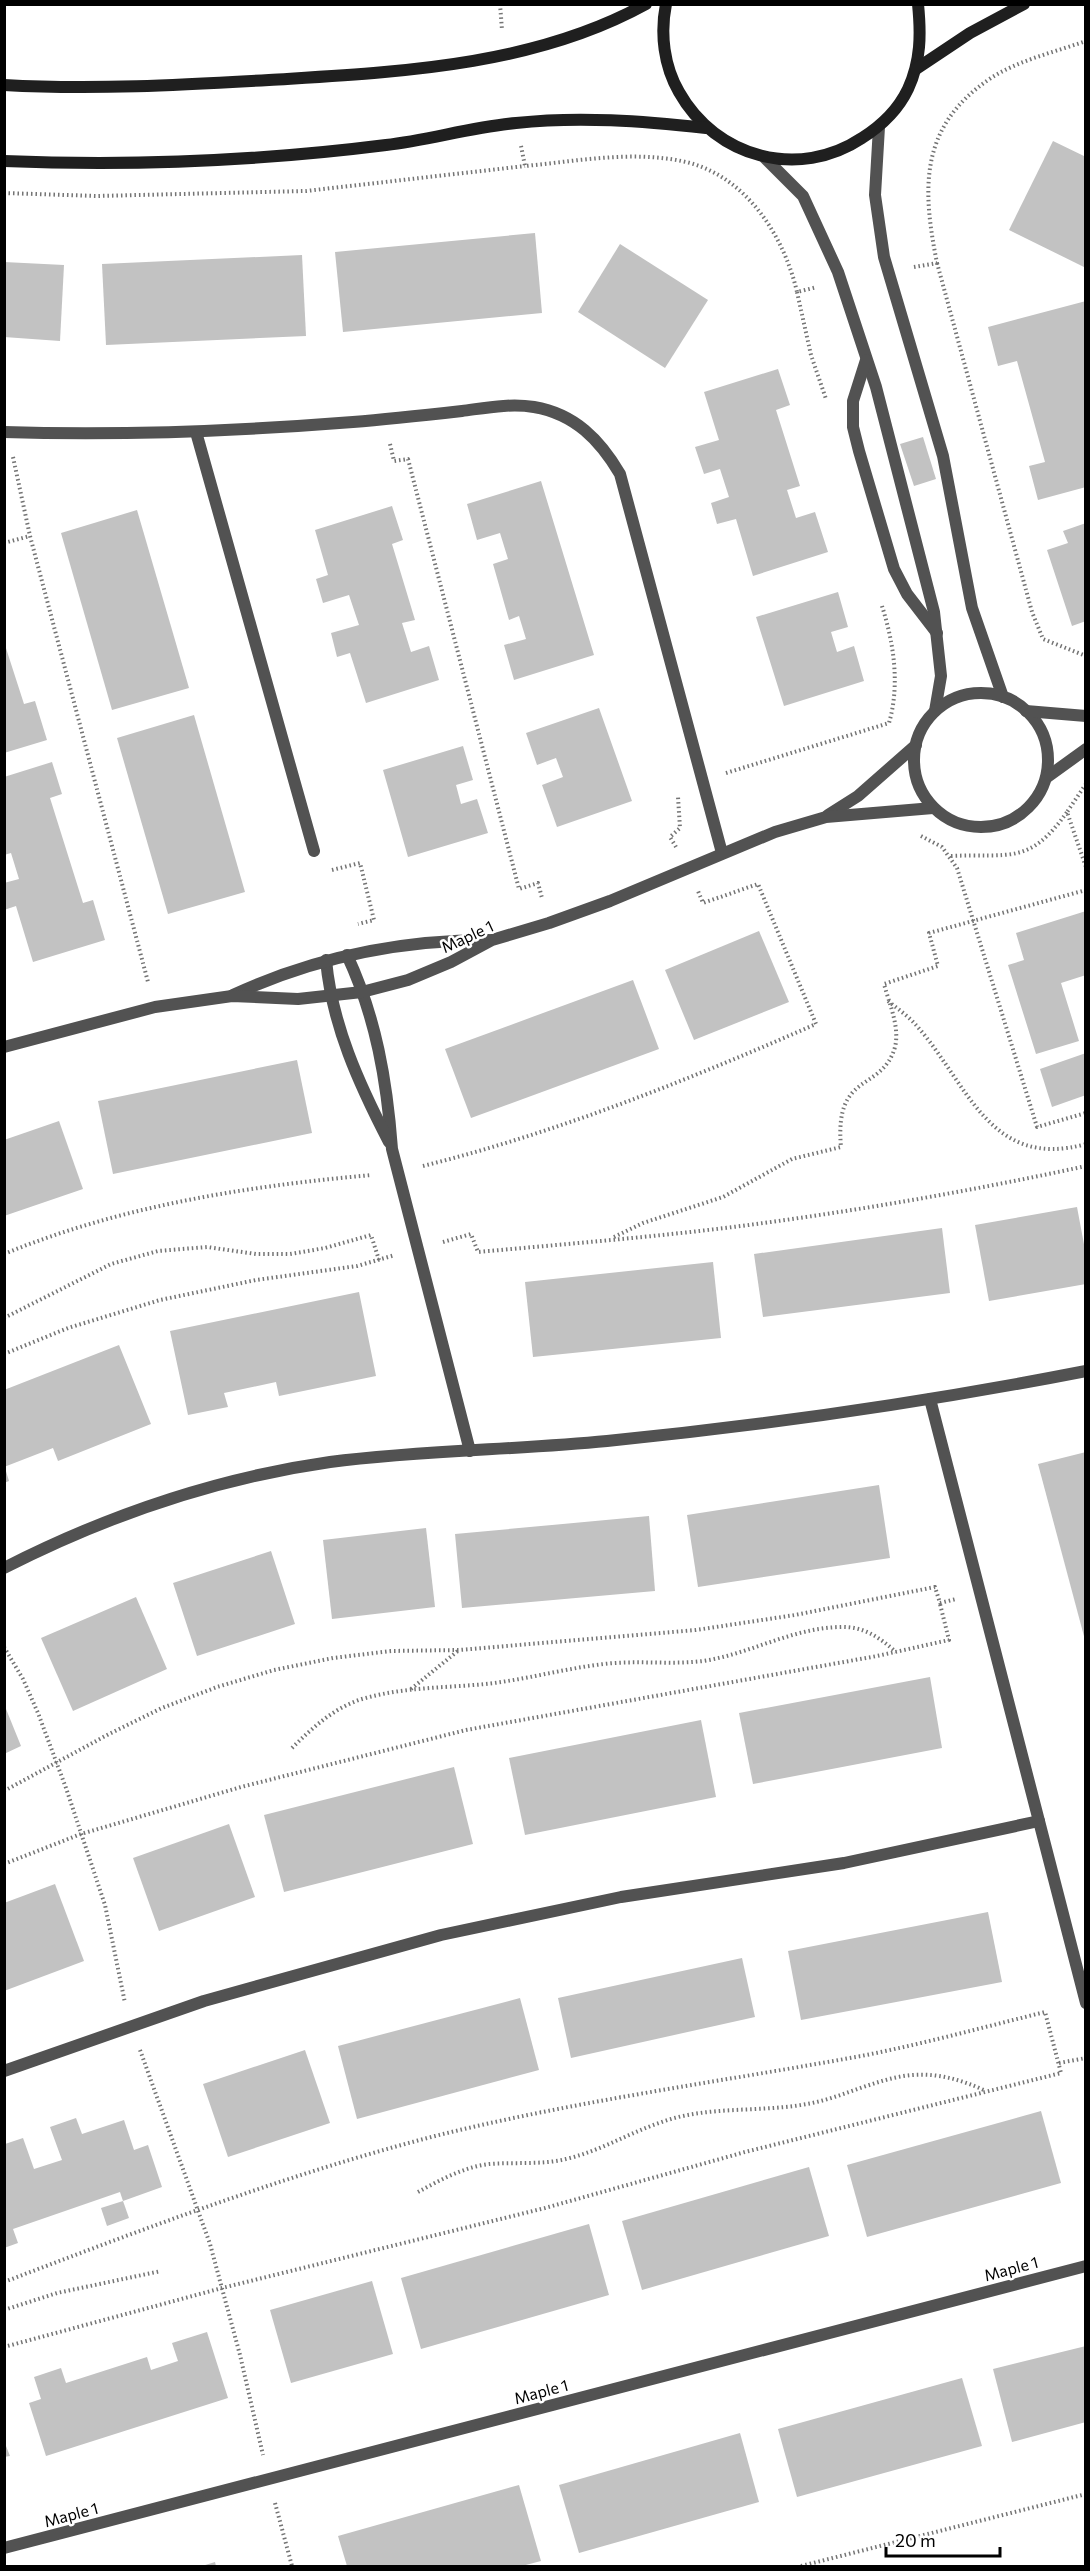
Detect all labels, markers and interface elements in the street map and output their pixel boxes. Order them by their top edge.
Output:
street label: Maple 1 [438,916,496,956]
street label: Maple 1 [982,2252,1040,2284]
street label: Maple 1 [512,2375,570,2407]
street label: Maple 1 [42,2498,100,2530]
scale bar [886,2520,1000,2558]
text: 20 m [895,2529,936,2551]

